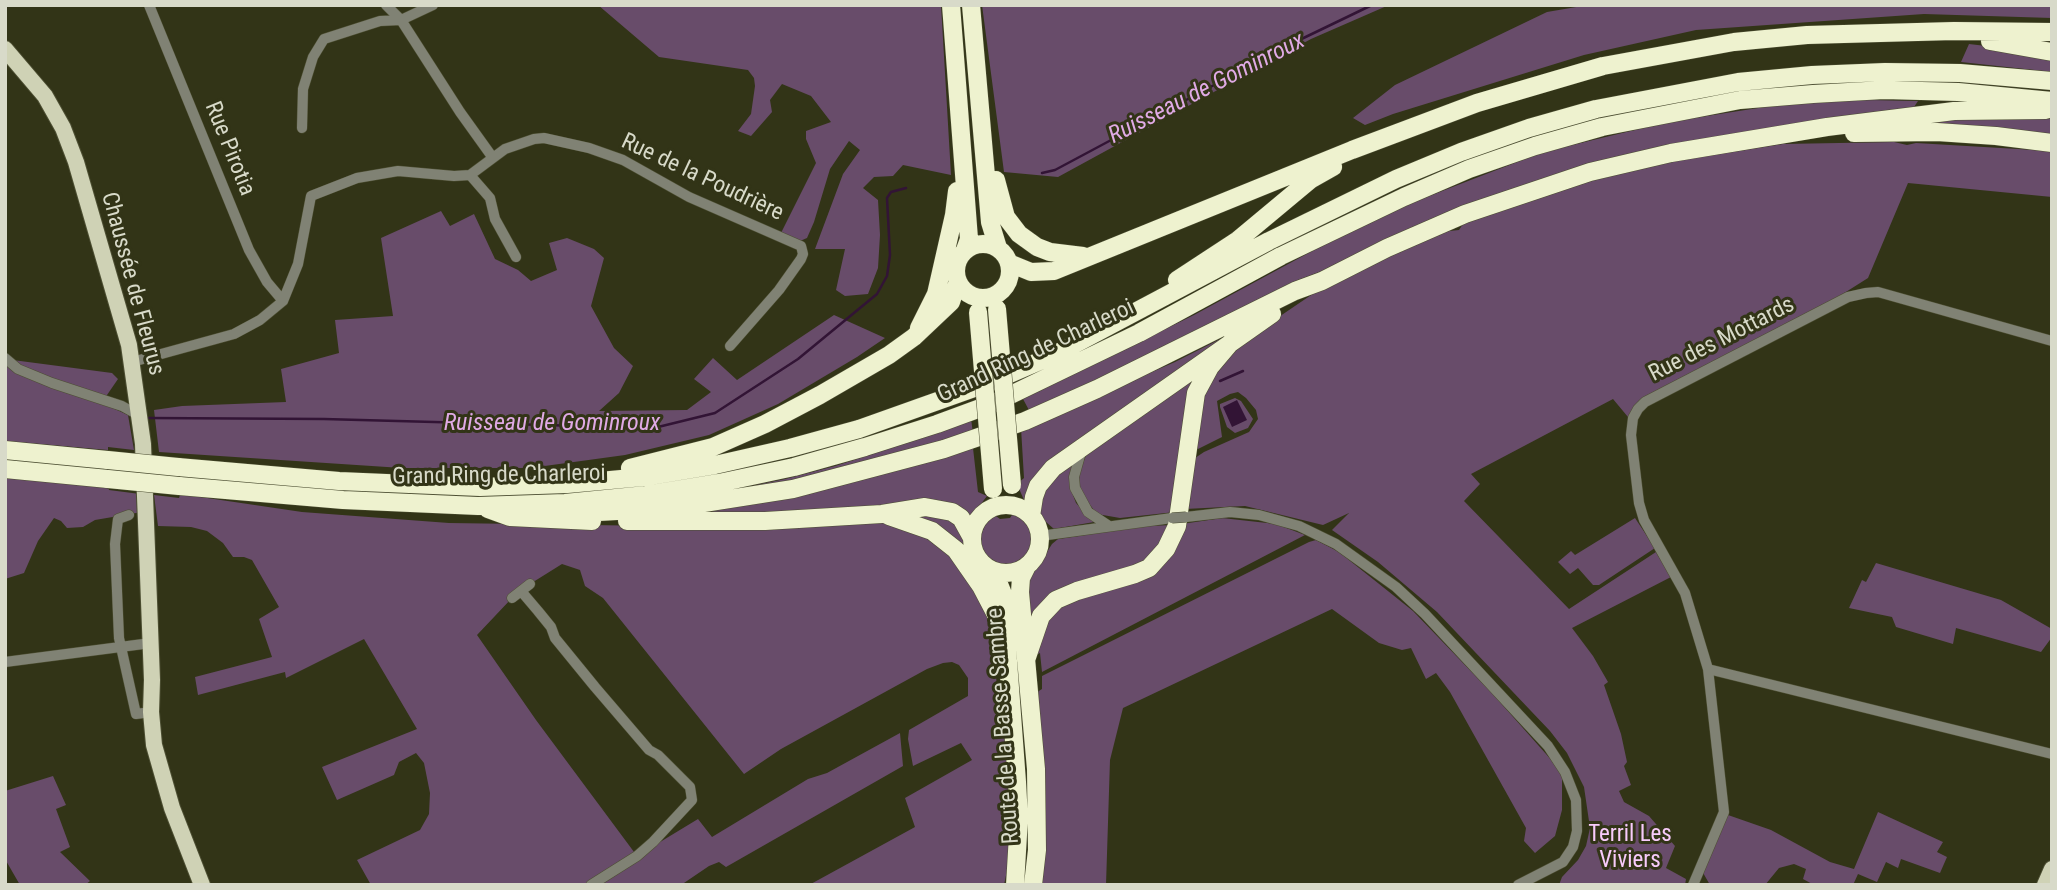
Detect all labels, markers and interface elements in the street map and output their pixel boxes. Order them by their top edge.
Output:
water label: Ruisseau de Gominroux [1104,27,1310,151]
street label: Rue Pirotia [198,98,260,200]
street label: Rue de la Poudrière [617,128,787,228]
street label: Chaussée de Fleurus [94,189,170,379]
street label: Rue des Mottards [1645,291,1799,389]
street label: Grand Ring de Charleroi [933,294,1139,410]
water label: Ruisseau de Gominroux [444,410,660,438]
street label: Grand Ring de Charleroi [392,460,606,492]
street label: Route de la Basse Sambre [982,607,1026,845]
park label: Terril Les Viviers [1588,821,1672,875]

